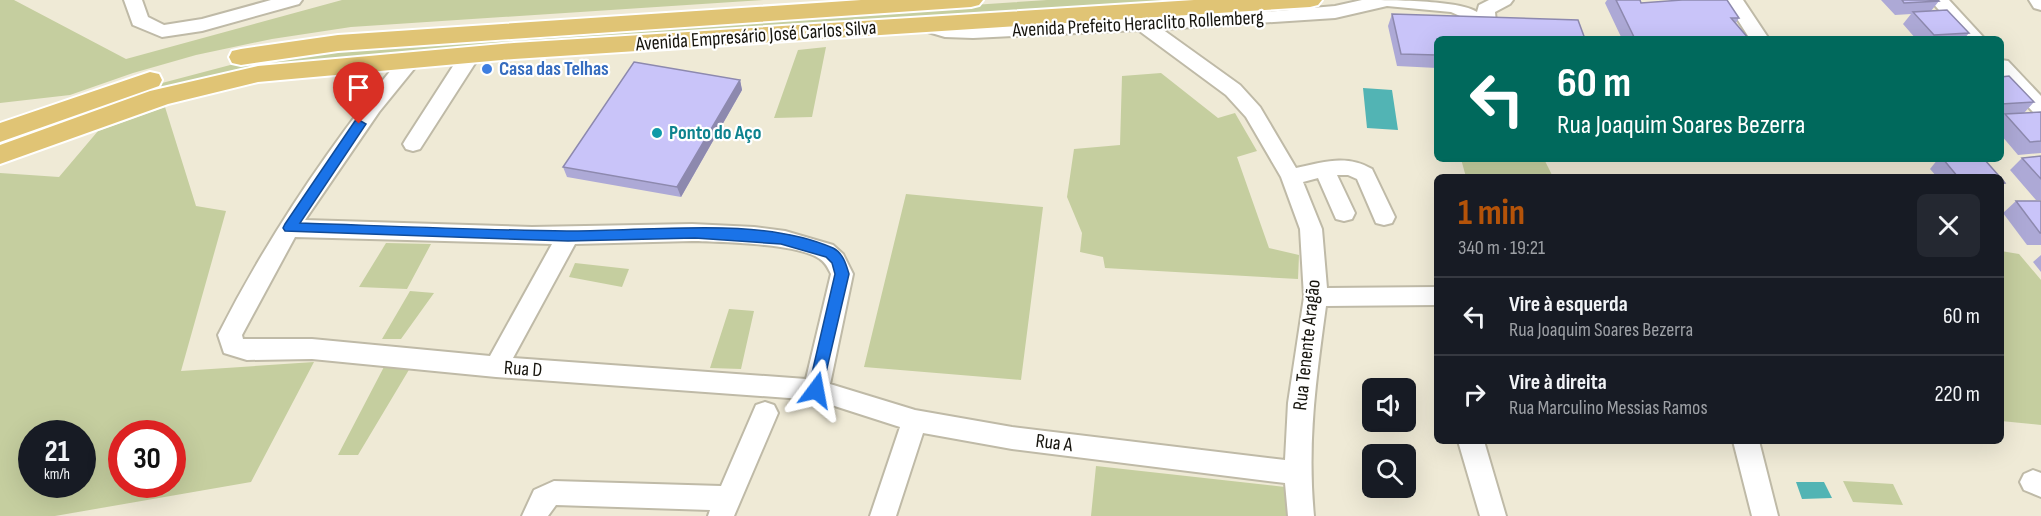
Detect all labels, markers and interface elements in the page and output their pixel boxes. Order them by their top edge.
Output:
street label: Avenida Prefeito Heraclito Rollemberg [1011,5,1264,43]
street label: Avenida Empresário José Carlos Silva [634,16,877,56]
place label: Casa das Telhas [499,57,609,81]
text: 60 m [1557,58,1631,109]
icon: left [1458,60,1536,138]
pin [333,62,384,124]
marker: Casa das Telhas [480,62,494,76]
icon: arrive [342,71,375,104]
text: Rua Joaquim Soares Bezerra [1557,109,1806,141]
place label: Ponto do Aço [669,121,761,145]
marker: Ponto do Aço [650,126,664,140]
text: 1 min [1458,192,1525,235]
button: close [1917,194,1980,257]
text: 340 m · 19:21 [1458,236,1545,260]
street label: Rua Tenente Aragão [1288,278,1326,412]
text: Vire à esquerda [1509,291,1628,318]
icon: left [1458,300,1491,333]
text: 60 m [1943,303,1980,330]
text: Rua Joaquim Soares Bezerra [1509,318,1693,342]
street label: Rua D [503,356,543,382]
position arrow [784,358,848,422]
text: Vire à direita [1509,369,1607,396]
map controls [1362,378,1416,498]
button: sound [1362,378,1416,432]
icon: right [1458,378,1491,411]
text: 220 m [1934,381,1980,408]
text: Rua Marculino Messias Ramos [1509,396,1708,420]
speed limit sign: 30 [108,420,186,498]
street label: Rua A [1034,429,1074,457]
text: 21 [45,434,69,470]
button: search [1362,444,1416,498]
text: km/h [44,465,70,484]

